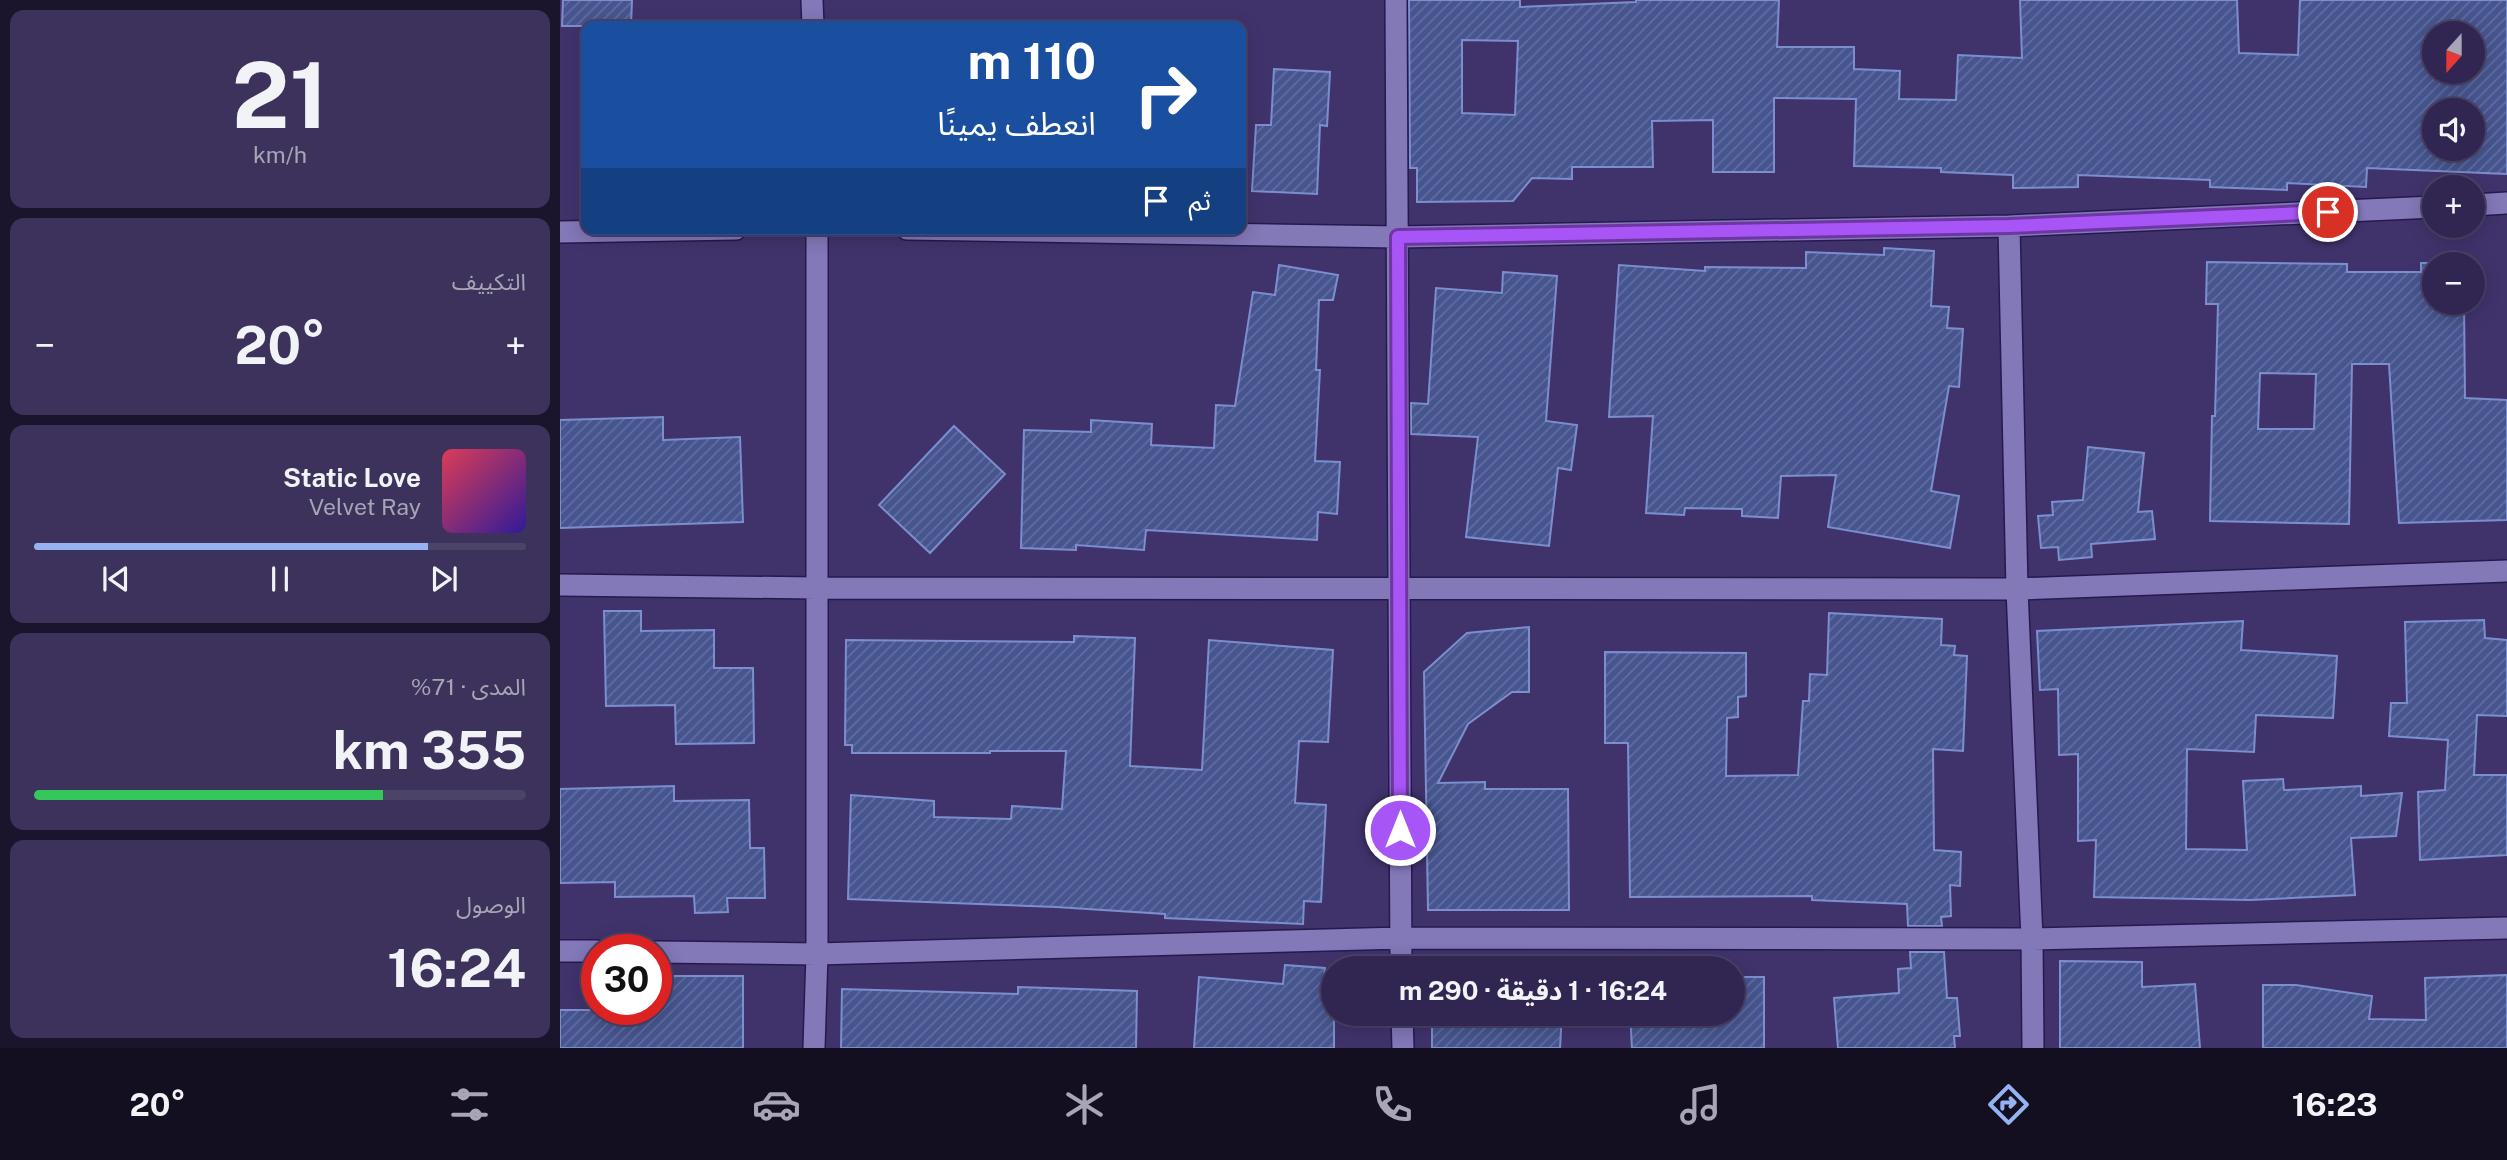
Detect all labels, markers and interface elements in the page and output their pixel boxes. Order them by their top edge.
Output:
north arrow [2422,21,2485,84]
map controls [2422,21,2485,315]
text: 110 m [968,32,1096,90]
text: 21 [232,42,328,148]
icon: right [1120,49,1211,140]
button: sound [2422,98,2485,161]
text: انعطف يمينًا [937,105,1096,142]
text: km/h [253,141,307,168]
button: + [2422,175,2485,238]
icon: arrive [1137,182,1175,220]
pin [2298,182,2358,242]
text: ثم [1189,185,1211,216]
icon: arrive [2309,193,2347,231]
button: − [2422,252,2485,315]
text: التكييف [452,268,526,295]
text: 20° [234,315,326,376]
text: − [34,323,55,368]
text: + [505,323,526,368]
text: Static Love [283,462,421,493]
text: Velvet Ray [309,493,421,520]
icon: previous [97,560,135,598]
icon: pause [261,560,299,598]
icon: next [425,560,463,598]
text: المدى · 71% [411,673,526,700]
text: 355 km [333,720,526,781]
position arrow [1363,793,1437,867]
text: الوصول [456,891,526,918]
speed limit sign: 30 [581,934,672,1025]
text: 16:24 [387,938,526,999]
text: 16:24 · 1 دقيقة · 290 m [1399,975,1667,1006]
icon: filters [445,1080,494,1129]
icon: car [752,1080,801,1129]
icon: climate [1060,1080,1109,1129]
icon: phone [1368,1080,1417,1129]
icon: music [1676,1080,1725,1129]
icon: directions [1984,1080,2033,1129]
text: 20° [130,1086,186,1123]
text: 16:23 [2292,1086,2378,1123]

